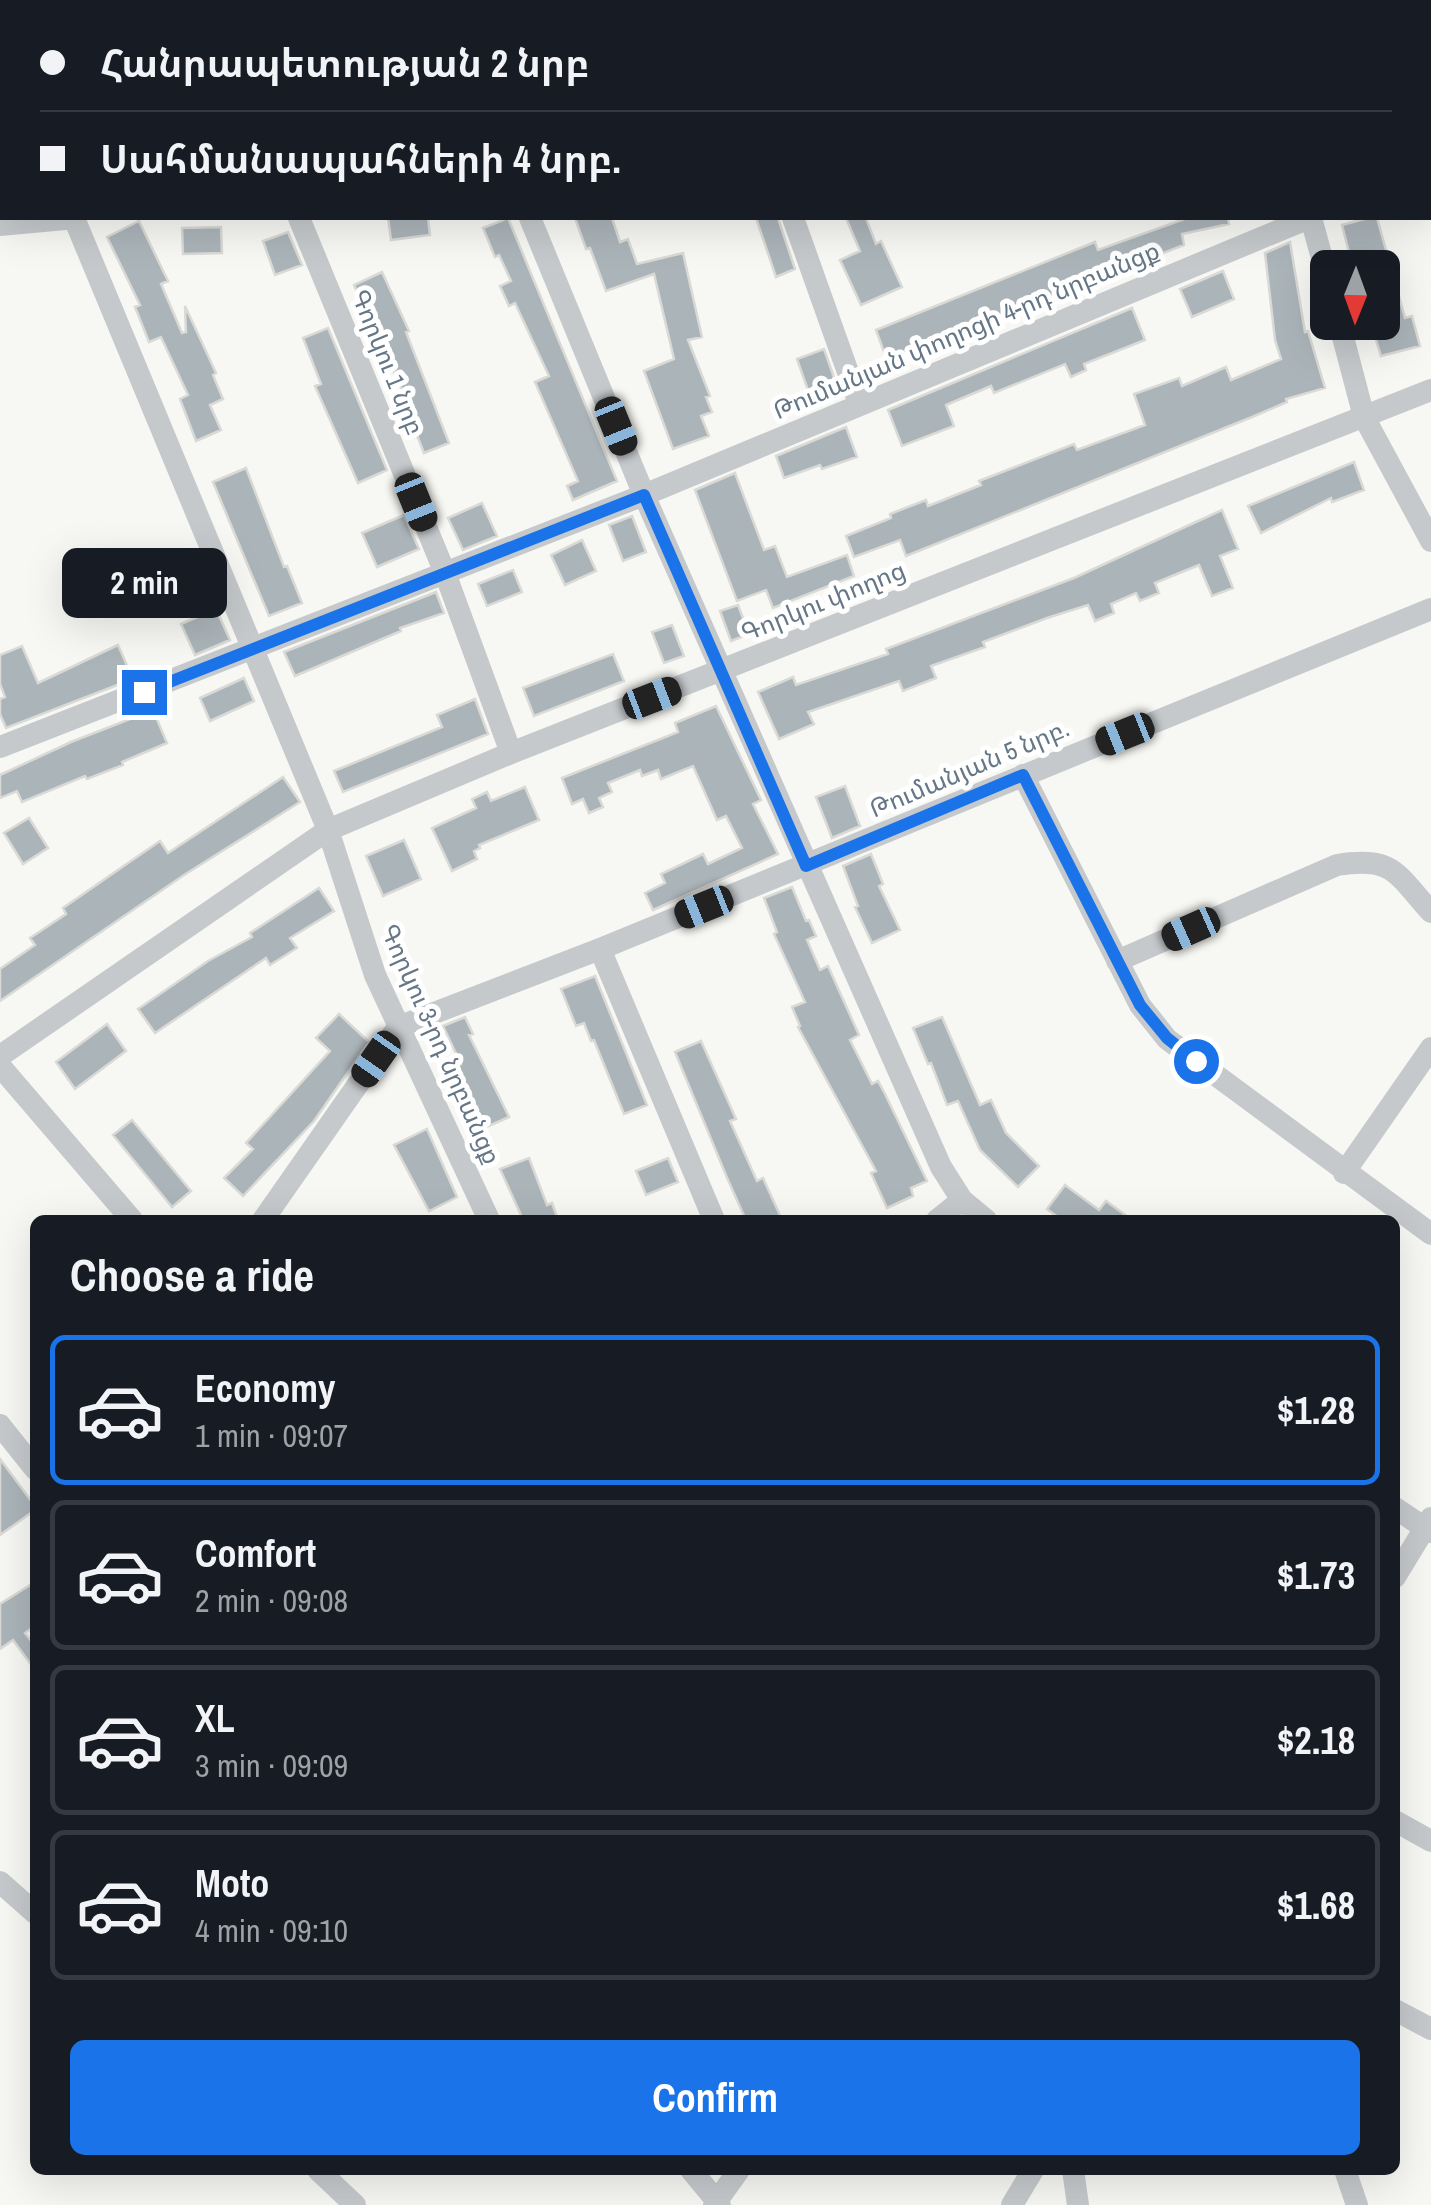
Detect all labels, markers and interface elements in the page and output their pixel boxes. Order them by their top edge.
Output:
text: Հանրապետության 2 նրբ [100,38,590,89]
text: Սահմանապահների 4 նրբ. [100,134,621,185]
street label: Թումանյան փողոցի 4-րդ նրբանցք [767,233,1165,427]
north arrow [1310,250,1400,340]
map controls [1310,250,1400,340]
street label: Գորկու 1 նրբ [343,284,433,440]
car [591,393,641,459]
car [391,469,441,535]
callout: 2 min [62,547,226,617]
street label: Գորկու փողոց [736,553,910,649]
text: 2 min [110,561,179,604]
route end [122,670,167,715]
car [619,673,685,723]
car [1092,709,1158,759]
street label: Թումանյան 5 նրբ. [864,711,1074,825]
car [671,882,737,932]
car [1157,903,1225,955]
street label: Գորկու 3-րդ նրբանցք [373,918,509,1170]
car [347,1026,405,1092]
route start [1174,1039,1219,1084]
text: Choose a ride [70,1244,314,1305]
text: Economy [195,1363,335,1414]
icon: car [75,1365,165,1455]
text: $1.28 [1277,1385,1355,1436]
text: 1 min · 09:07 [195,1414,348,1457]
text: Comfort [195,1528,316,1579]
icon: car [75,1530,165,1620]
text: $1.73 [1277,1550,1355,1601]
text: 2 min · 09:08 [195,1579,348,1622]
text: XL [195,1693,235,1744]
icon: car [75,1695,165,1785]
text: $2.18 [1277,1715,1355,1766]
text: 3 min · 09:09 [195,1744,348,1787]
text: Moto [195,1858,269,1909]
icon: car [75,1860,165,1950]
text: $1.68 [1277,1880,1355,1931]
text: 4 min · 09:10 [195,1909,348,1952]
button: Confirm [70,2040,1360,2155]

